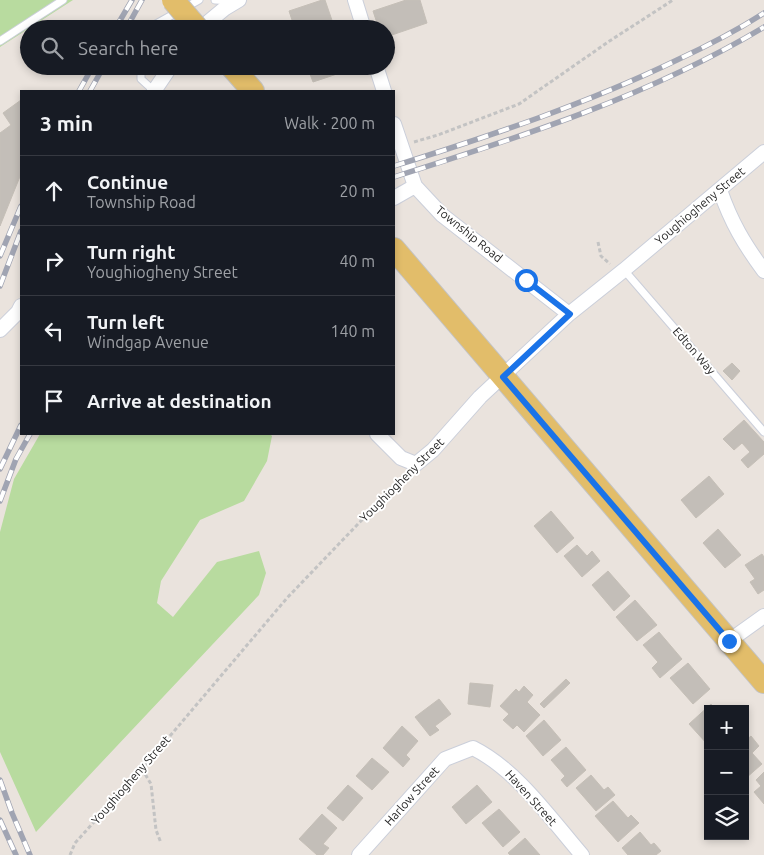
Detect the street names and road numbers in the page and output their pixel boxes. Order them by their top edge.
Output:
street label: Youghiogheny Street [652,164,747,247]
street label: Township Road [433,203,505,264]
street label: Edton Way [671,325,718,377]
street label: Youghiogheny Street [357,435,446,524]
street label: Youghiogheny Street [89,732,173,827]
street label: Harlow Street [382,763,442,828]
street label: Haven Street [503,767,560,828]

